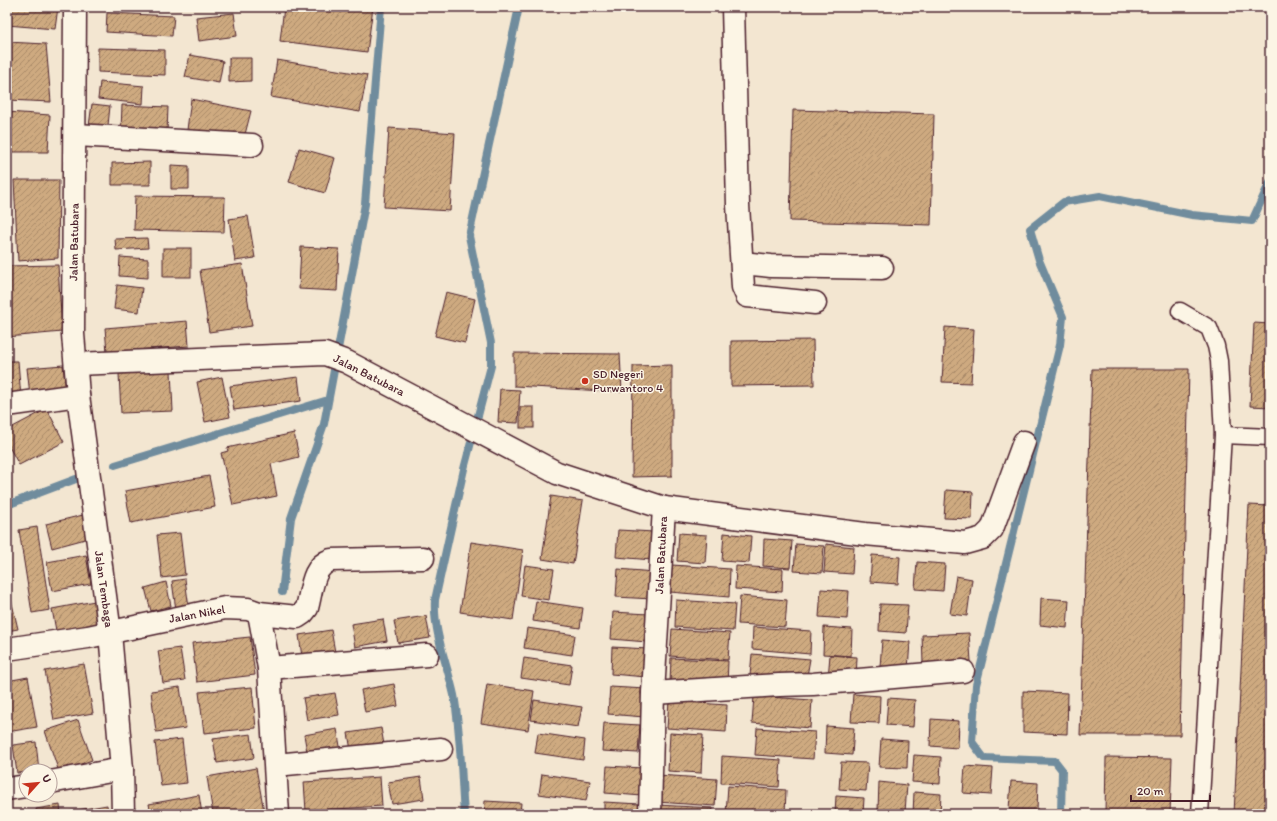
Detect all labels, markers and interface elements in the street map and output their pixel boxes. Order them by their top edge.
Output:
street label: Jalan Batubara [66,202,82,281]
street label: Jalan Batubara [331,351,408,399]
place label: SD Negeri Purwantoro 4 [593,367,663,395]
marker: SD Negeri Purwantoro 4 [580,376,590,386]
street label: Jalan Batubara [652,515,670,594]
street label: Jalan Tembaga [92,550,116,628]
street label: Jalan Nikel [168,602,227,626]
north arrow [18,763,58,803]
text: U [39,772,54,785]
scale bar [1131,777,1210,803]
text: 20 m [1137,784,1164,798]

